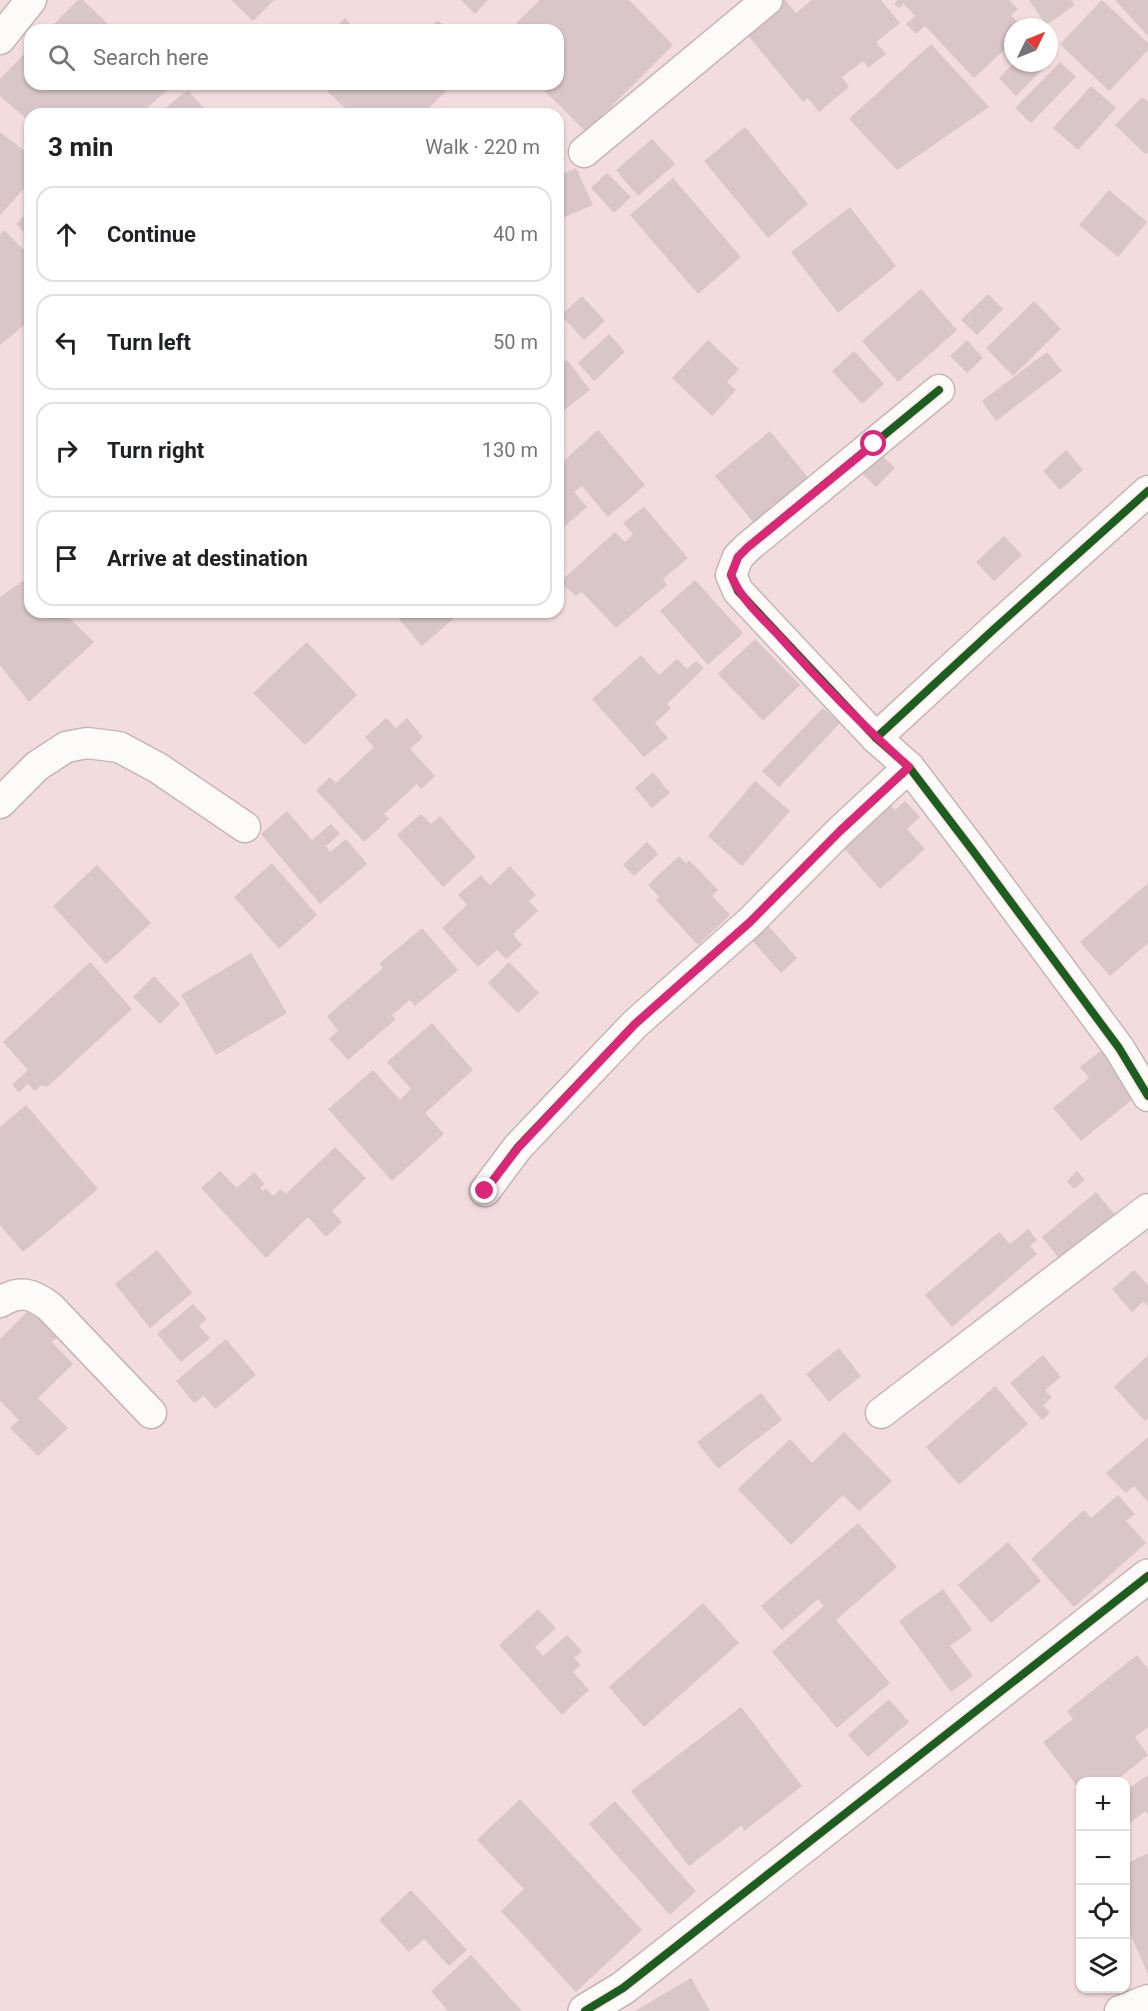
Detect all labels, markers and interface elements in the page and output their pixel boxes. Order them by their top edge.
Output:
north arrow [1004,18,1058,72]
search box [24,24,564,90]
icon: search [45,41,78,74]
text: Search here [93,45,209,70]
text: 3 min [48,132,113,162]
text: Walk · 220 m [425,135,540,159]
icon: ahead [50,218,83,251]
text: Continue [107,222,196,247]
text: 40 m [493,222,538,246]
icon: left [50,326,83,359]
text: Turn left [107,330,191,355]
text: 50 m [493,330,538,354]
route start [860,430,886,456]
icon: right [50,434,83,467]
text: Turn right [107,438,204,463]
text: 130 m [482,438,538,462]
icon: arrive [50,542,83,575]
text: Arrive at destination [107,546,308,571]
route end [471,1177,497,1203]
map controls [1076,1777,1130,1993]
button: + [1076,1777,1130,1831]
button: − [1076,1831,1130,1885]
button: locate [1076,1885,1130,1939]
button: layers [1076,1939,1130,1993]

